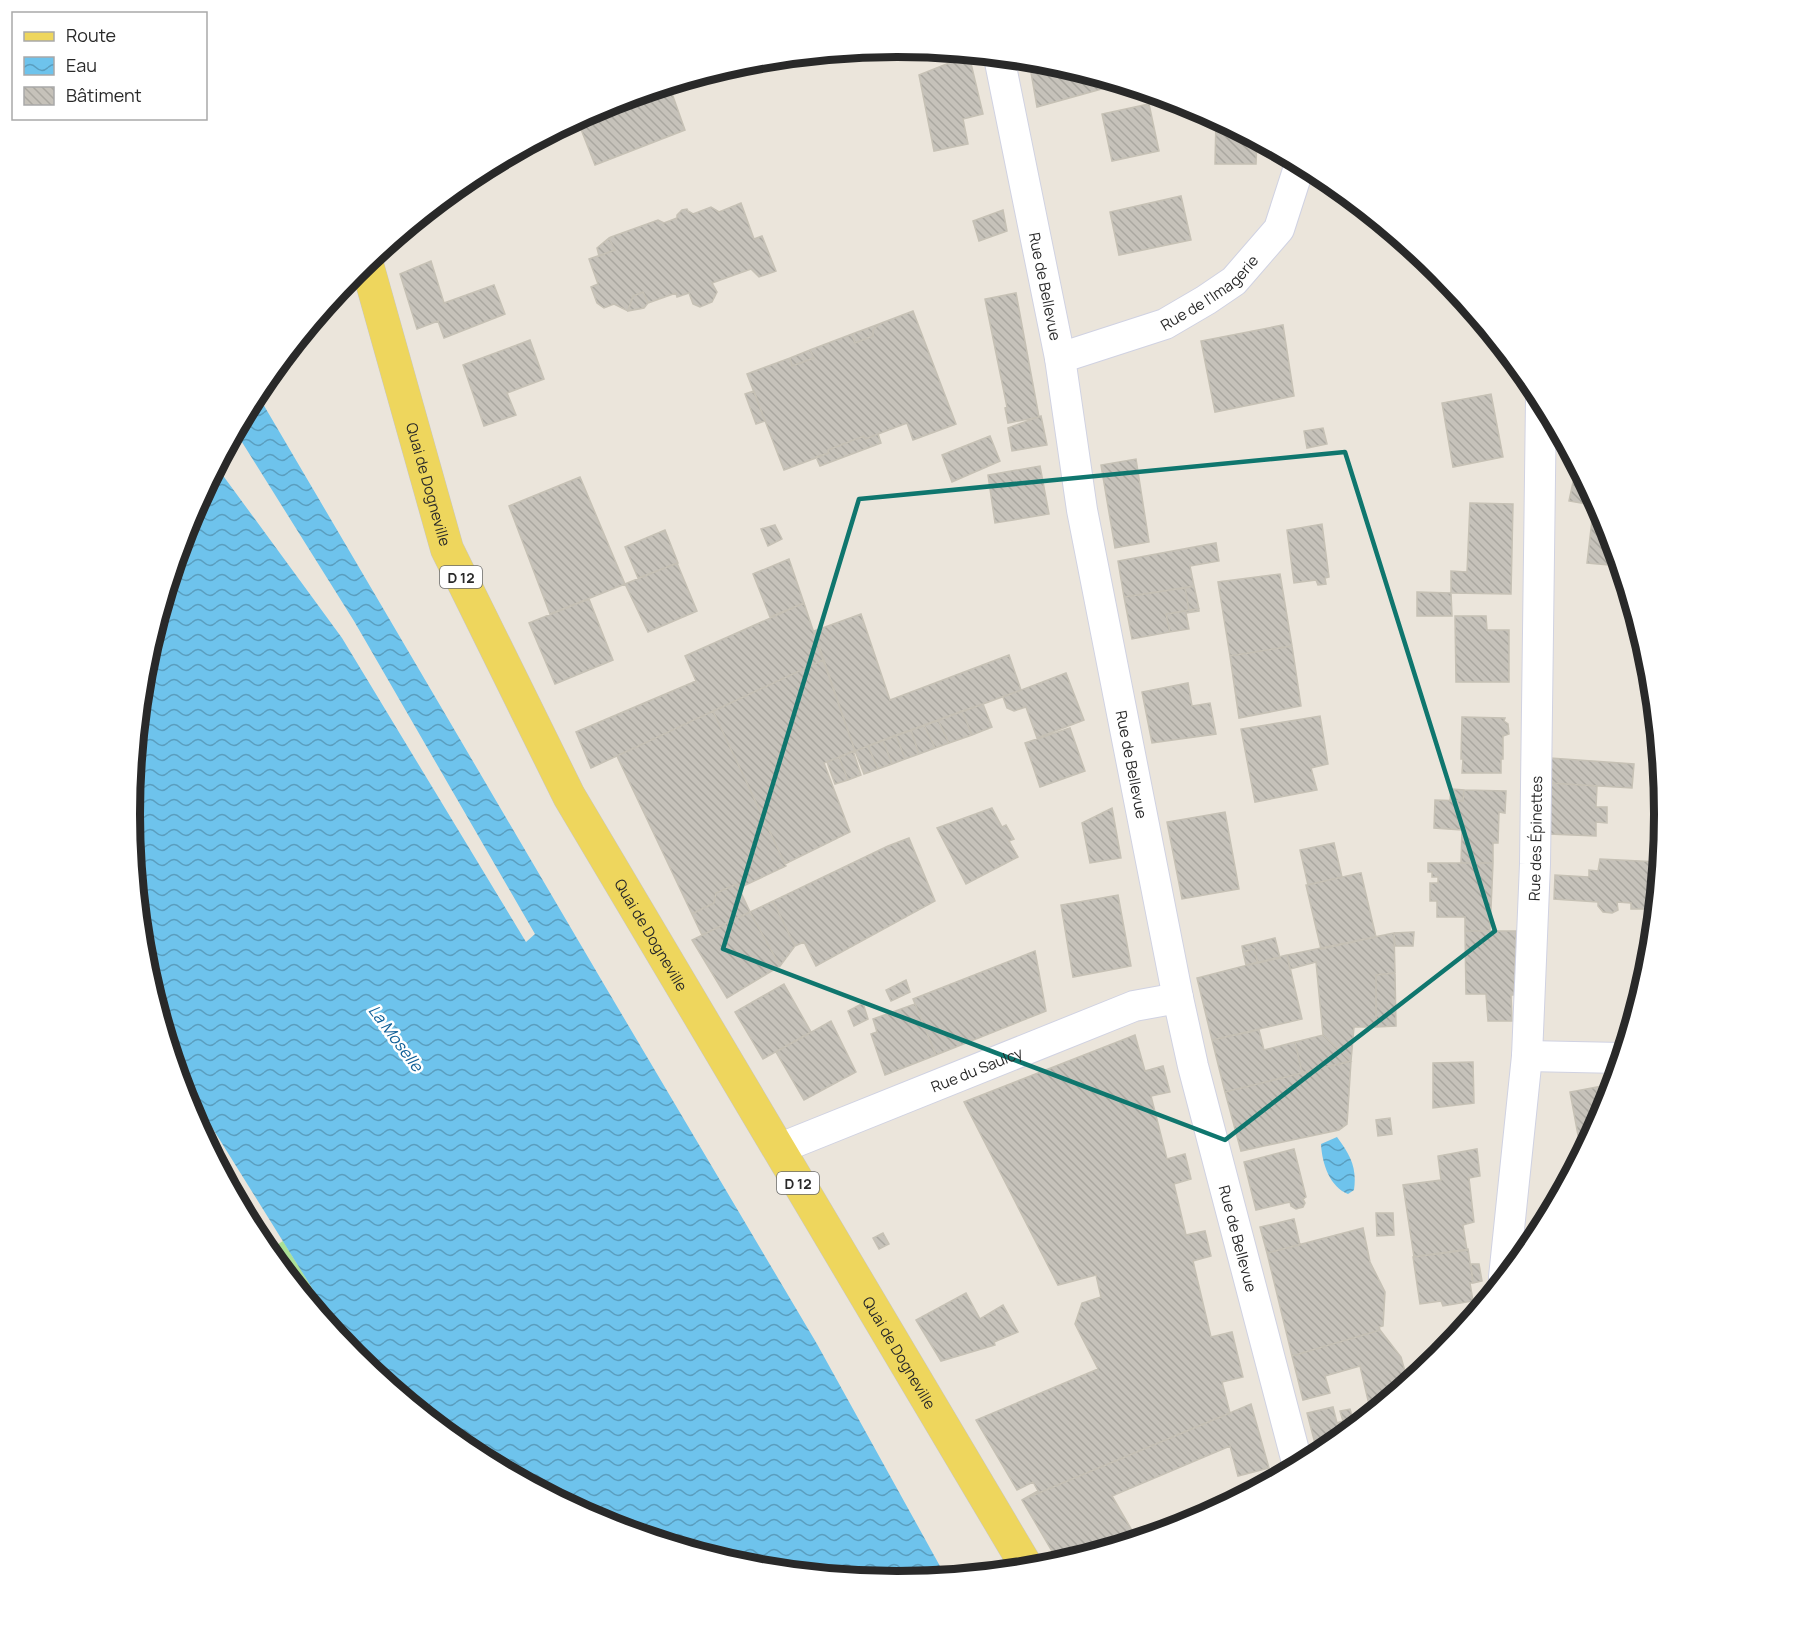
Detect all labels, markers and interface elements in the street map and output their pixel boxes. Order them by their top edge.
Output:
legend [12,12,207,120]
text: Route [66,23,116,47]
text: Eau [66,53,97,77]
text: Bâtiment [66,83,142,107]
street label: Rue de Bellevue [1024,231,1067,342]
street label: Rue de l'Imagerie [1156,250,1263,335]
street label: Quai de Dogneville [401,420,456,549]
road number: D 12 [440,566,482,588]
street label: Rue de Bellevue [1111,709,1153,820]
street label: Rue des Épinettes [1523,776,1547,901]
street label: Quai de Dogneville [610,875,693,995]
water label: La Moselle [364,1000,429,1077]
street label: Rue du Saulcy [928,1041,1026,1097]
road number: D 12 [777,1172,819,1194]
street label: Rue de Bellevue [1214,1183,1262,1294]
street label: Quai de Dogneville [858,1292,941,1413]

